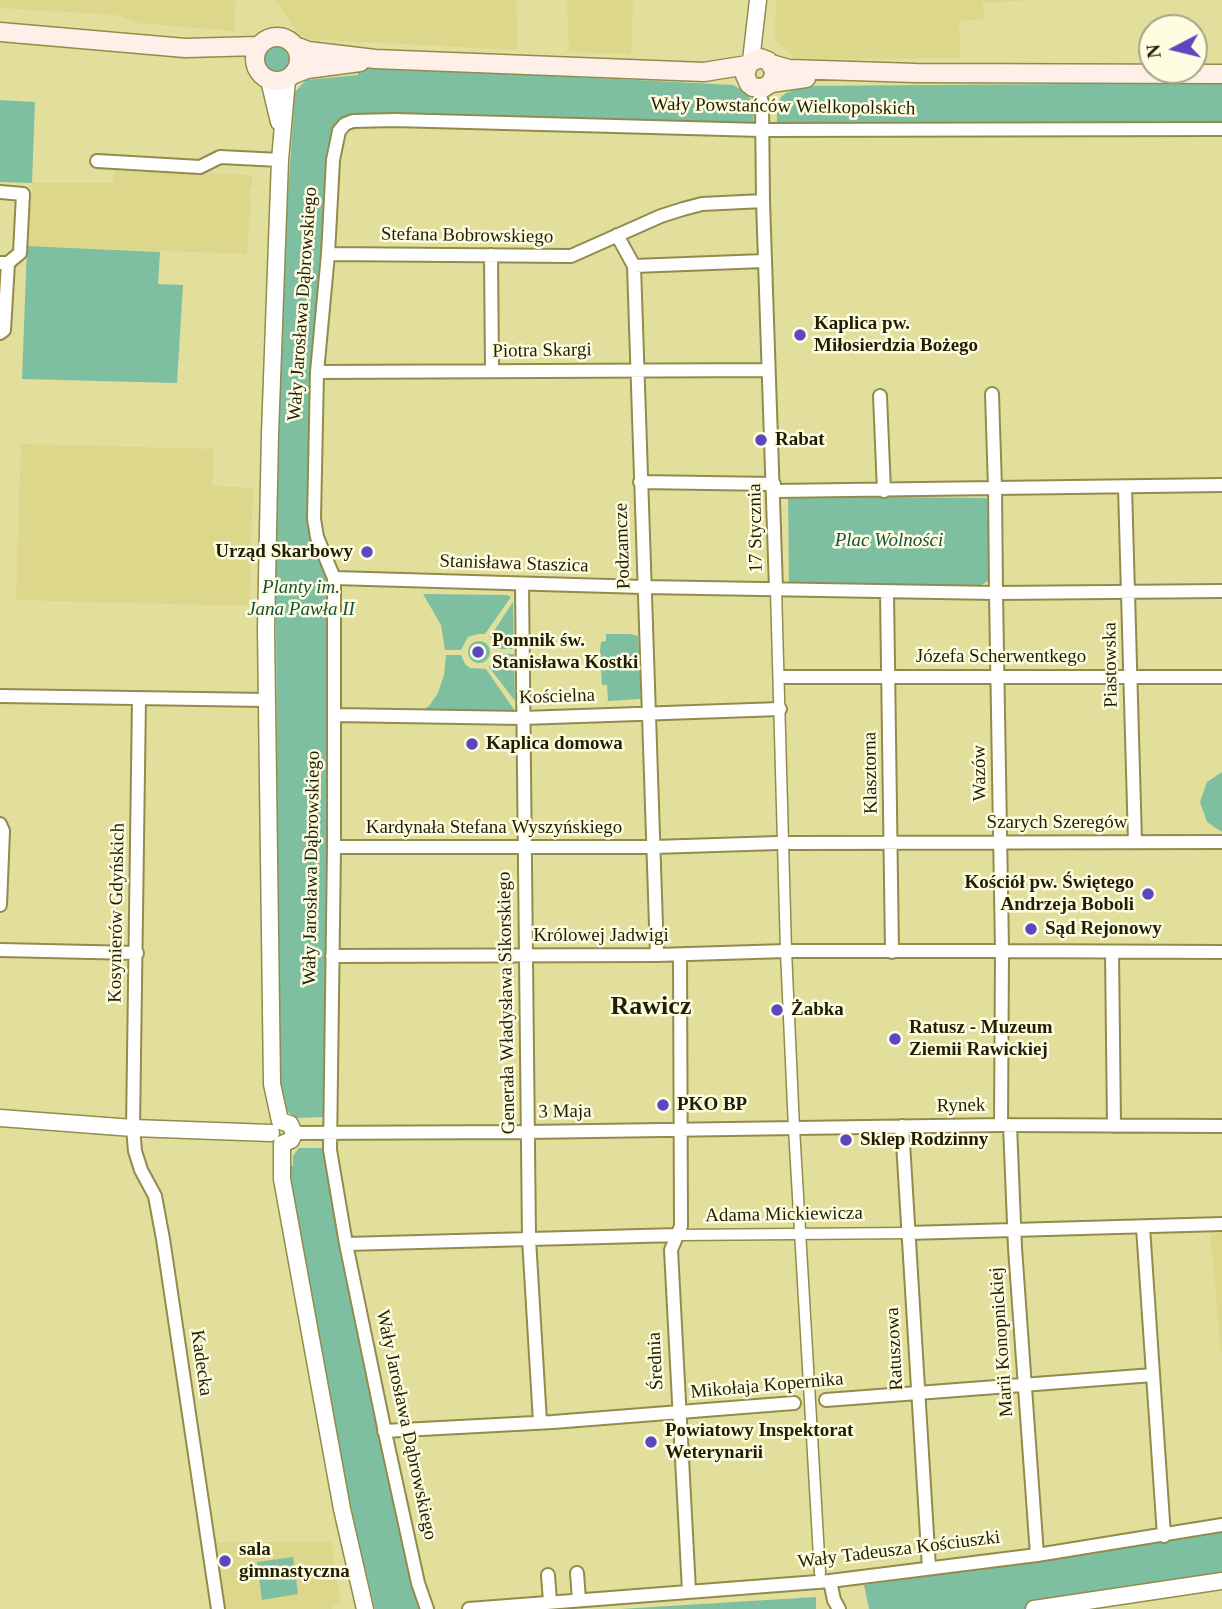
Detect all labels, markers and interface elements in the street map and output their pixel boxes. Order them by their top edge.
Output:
north arrow [1138,14,1208,84]
text: N [1142,43,1165,59]
street label: Wały Powstańców Wielkopolskich [650,93,916,121]
street label: Wały Jarosława Dąbrowskiego [283,186,323,422]
street label: Stefana Bobrowskiego [381,223,553,249]
place label: Kaplica pw. Miłosierdzia Bożego [814,313,978,357]
marker: Kaplica pw. Miłosierdzia Bożego [792,327,808,343]
street label: Piotra Skargi [492,339,592,363]
place label: Rabat [775,429,825,451]
marker: Rabat [753,432,769,448]
street label: 17 Stycznia [744,483,768,573]
street label: Podzamcze [610,502,636,590]
park label: Plac Wolności [835,530,943,552]
place label: Urząd Skarbowy [215,541,353,563]
marker: Urząd Skarbowy [359,544,375,560]
street label: Stanisława Staszica [439,550,589,578]
park label: Planty im. Jana Pawła II [247,577,355,621]
street label: Piastowska [1099,622,1123,708]
place label: Pomnik św. Stanisława Kostki [492,630,638,674]
marker: Pomnik św. Stanisława Kostki [470,644,486,660]
street label: Józefa Scherwentkego [916,646,1086,668]
street label: Kościelna [519,684,595,710]
street label: Klasztorna [859,732,883,814]
place label: Kaplica domowa [486,733,623,755]
marker: Kaplica domowa [464,736,480,752]
street label: Wazów [968,745,992,801]
street label: Wały Jarosława Dąbrowskiego [299,750,325,986]
street label: Szarych Szeregów [987,812,1127,834]
street label: Kardynała Stefana Wyszyńskiego [366,817,622,839]
street label: Kosynierów Gdyńskich [104,823,130,1003]
street label: Generała Władysława Sikorskiego [493,871,521,1135]
place label: Kościół pw. Świętego Andrzeja Boboli [965,872,1134,916]
marker: Kościół pw. Świętego Andrzeja Boboli [1140,886,1156,902]
place label: Sąd Rejonowy [1045,918,1162,940]
marker: Sąd Rejonowy [1023,921,1039,937]
street label: Królowej Jadwigi [533,925,669,947]
district label: Rawicz [611,991,691,1023]
place label: Żabka [791,999,844,1021]
marker: Żabka [769,1002,785,1018]
place label: Ratusz - Muzeum Ziemii Rawickiej [909,1017,1053,1061]
marker: Ratusz - Muzeum Ziemii Rawickiej [887,1031,903,1047]
place label: PKO BP [677,1094,747,1116]
street label: Rynek [936,1094,986,1118]
marker: PKO BP [655,1097,671,1113]
street label: 3 Maja [538,1100,592,1124]
place label: Sklep Rodzinny [860,1129,988,1151]
marker: Sklep Rodzinny [838,1132,854,1148]
street label: Adama Mickiewicza [705,1202,863,1228]
street label: Marii Konopnickiej [985,1266,1019,1418]
street label: Ratuszowa [881,1307,909,1391]
street label: Wały Jarosława Dąbrowskiego [370,1308,442,1542]
street label: Kadecka [185,1329,217,1397]
street label: Średnia [643,1331,669,1391]
street label: Mikołaja Kopernika [690,1368,844,1404]
place label: Powiatowy Inspektorat Weterynarii [665,1420,853,1464]
marker: Powiatowy Inspektorat Weterynarii [643,1434,659,1450]
street label: Wały Tadeusza Kościuszki [796,1526,1002,1574]
place label: sala gimnastyczna [239,1539,350,1583]
marker: sala gimnastyczna [217,1553,233,1569]

